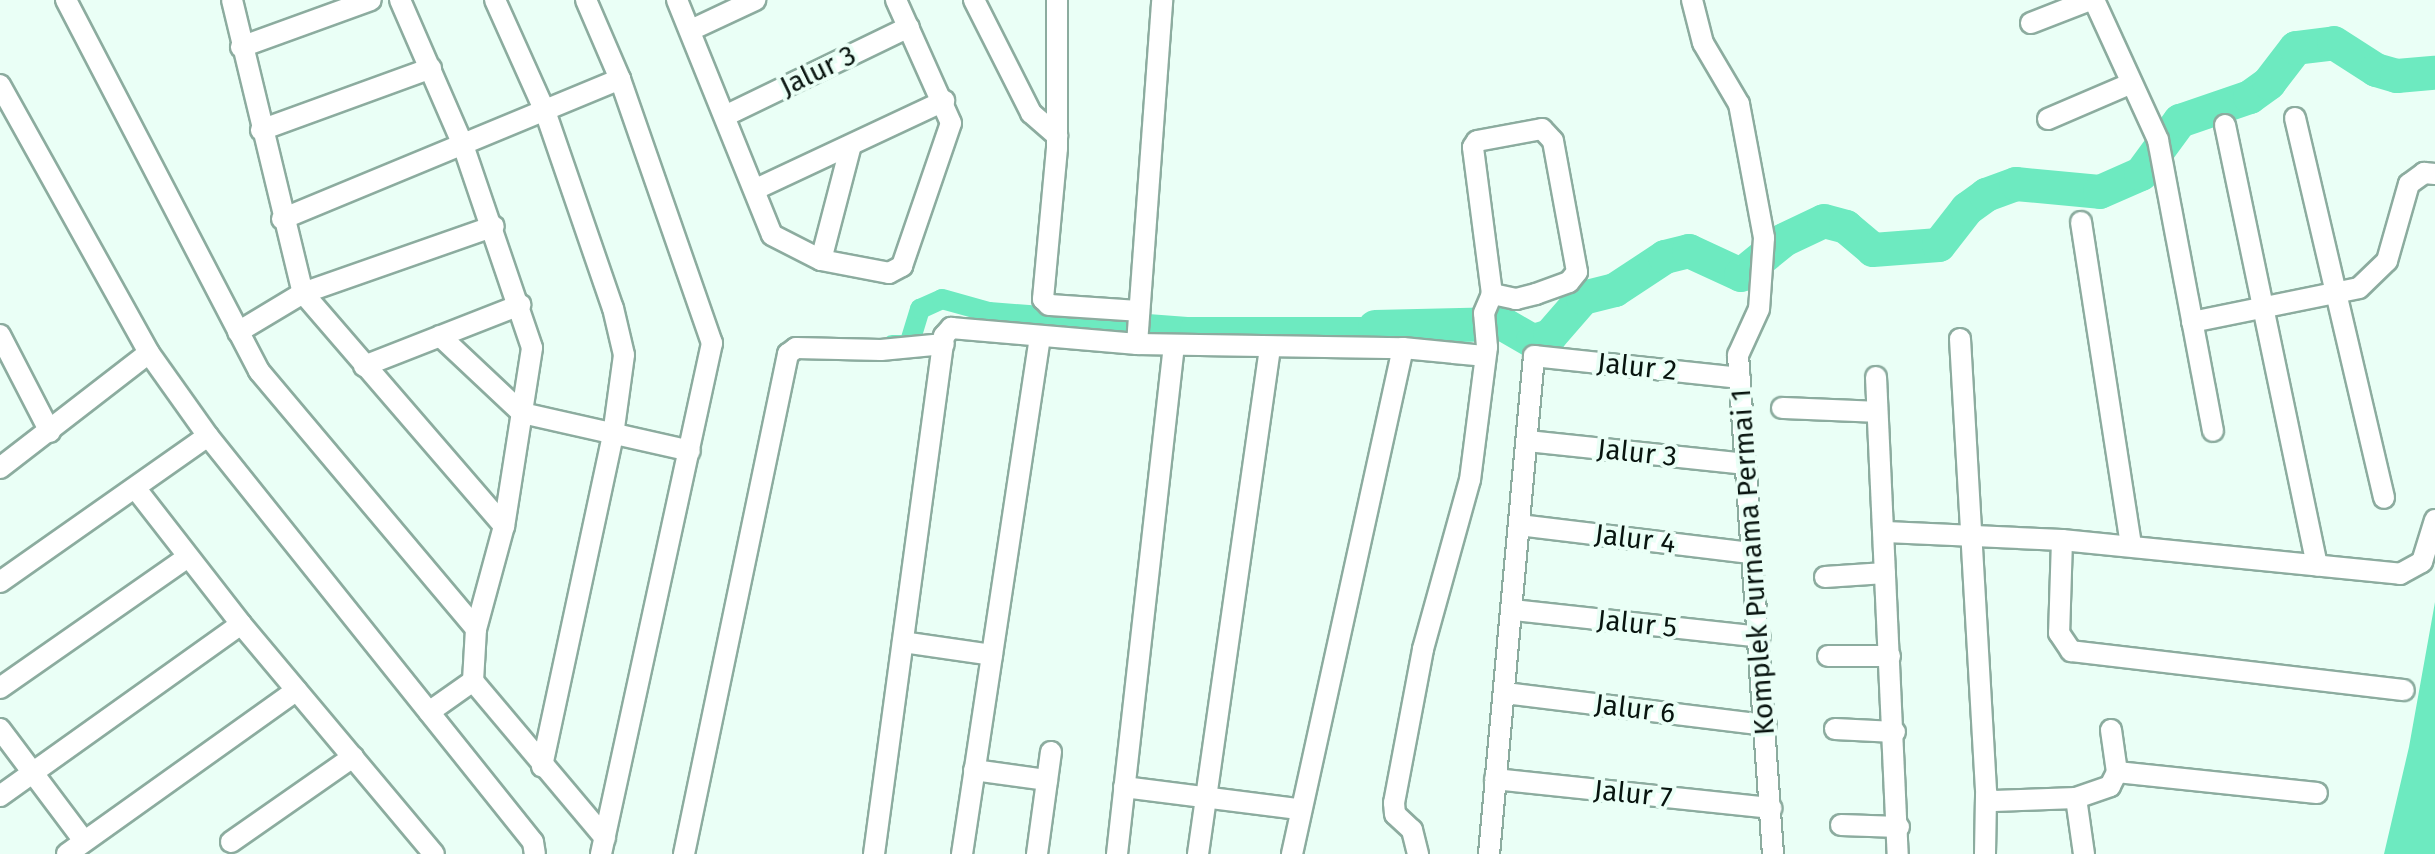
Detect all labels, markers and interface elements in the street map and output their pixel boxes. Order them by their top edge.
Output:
street label: Jalur 3 [775,38,861,104]
street label: Jalur 2 [1595,346,1679,388]
street label: Komplek Purnama Permai 1 [1724,388,1782,736]
street label: Jalur 3 [1595,432,1679,474]
street label: Jalur 4 [1593,517,1677,561]
street label: Jalur 5 [1595,603,1679,645]
street label: Jalur 6 [1593,687,1677,731]
street label: Jalur 7 [1592,773,1674,815]

